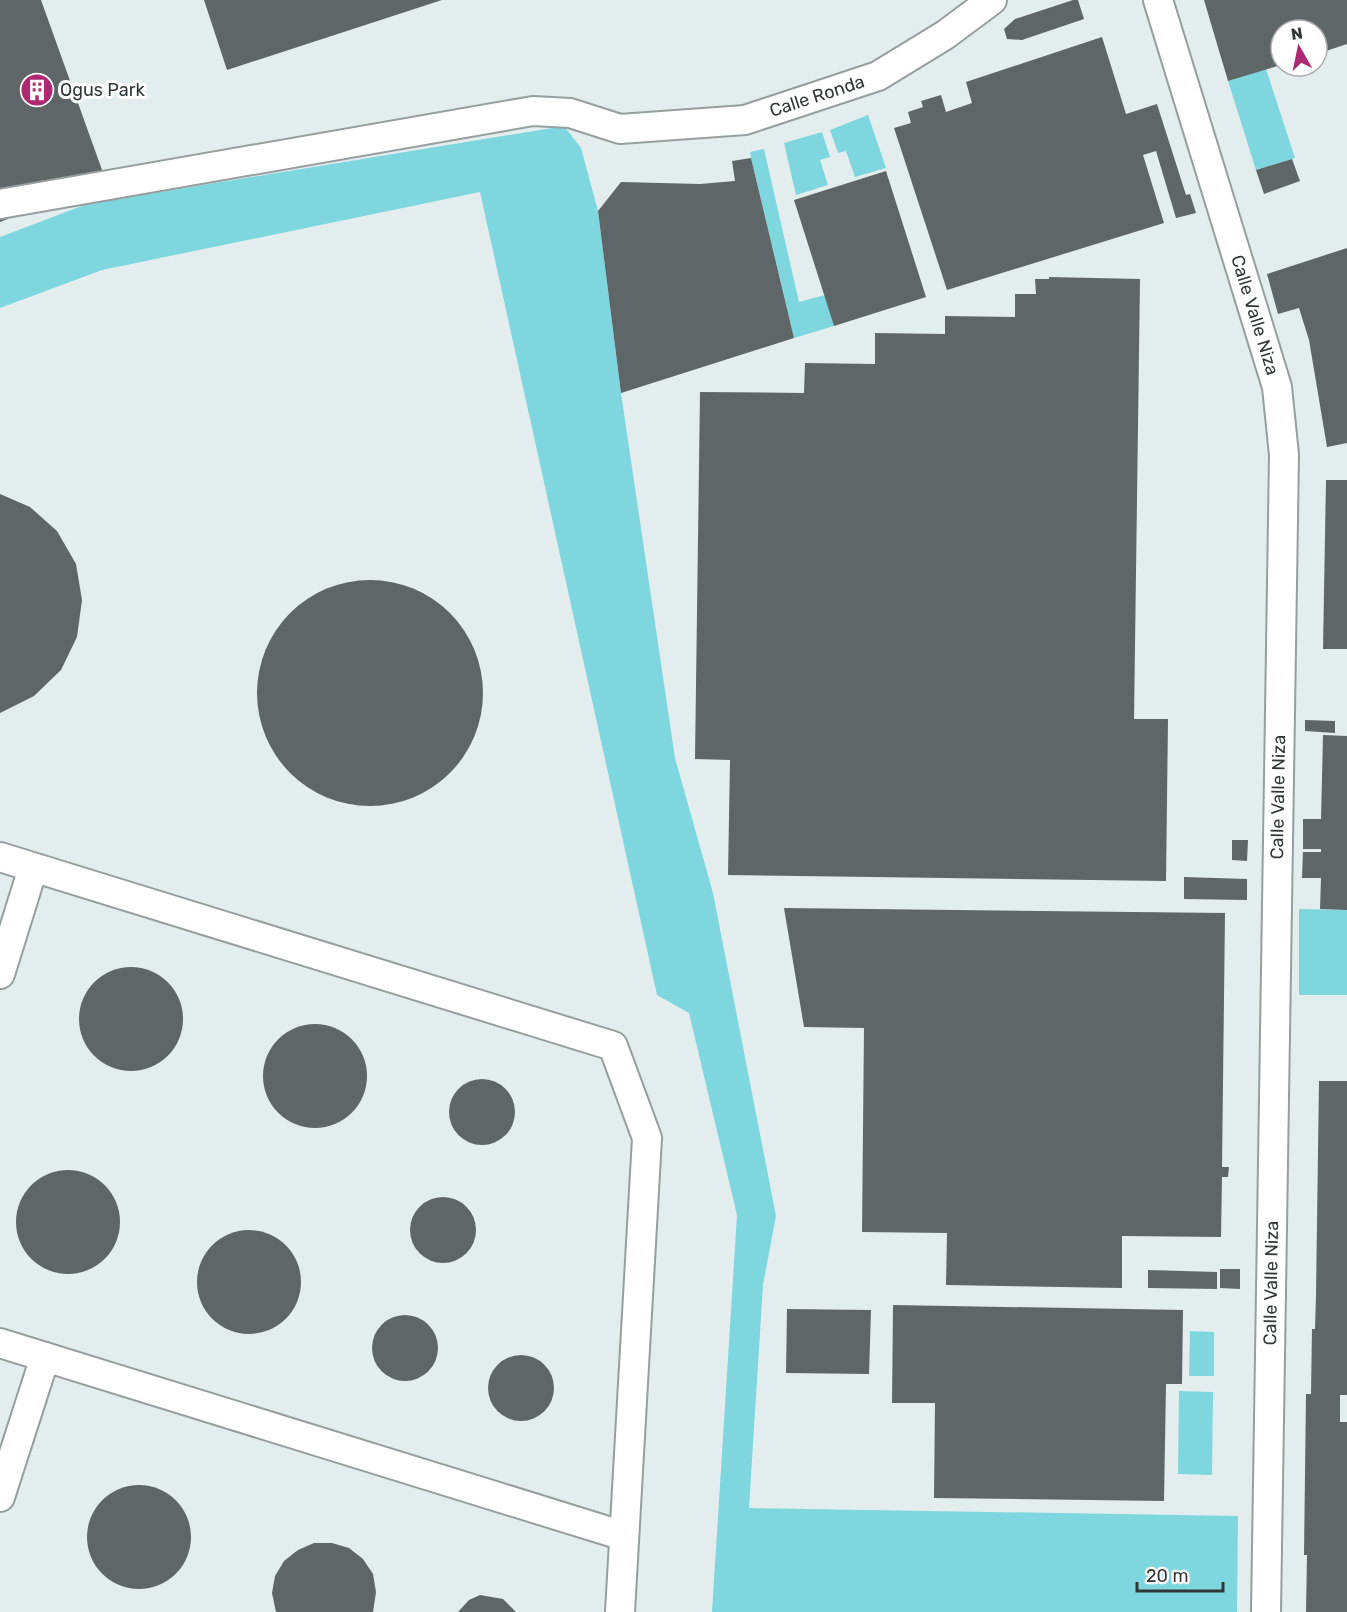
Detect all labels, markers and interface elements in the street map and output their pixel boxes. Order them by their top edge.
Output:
north arrow [1269,18,1329,78]
text: N [1290,23,1304,44]
street label: Calle Ronda [767,70,867,122]
building icon: Ogus Park [19,72,55,108]
place label: Ogus Park [60,79,146,101]
street label: Calle Valle Niza [1226,252,1284,378]
street label: Calle Valle Niza [1266,735,1290,859]
street label: Calle Valle Niza [1259,1221,1283,1345]
scale bar [1137,1555,1222,1593]
text: 20 m [1146,1565,1188,1587]

